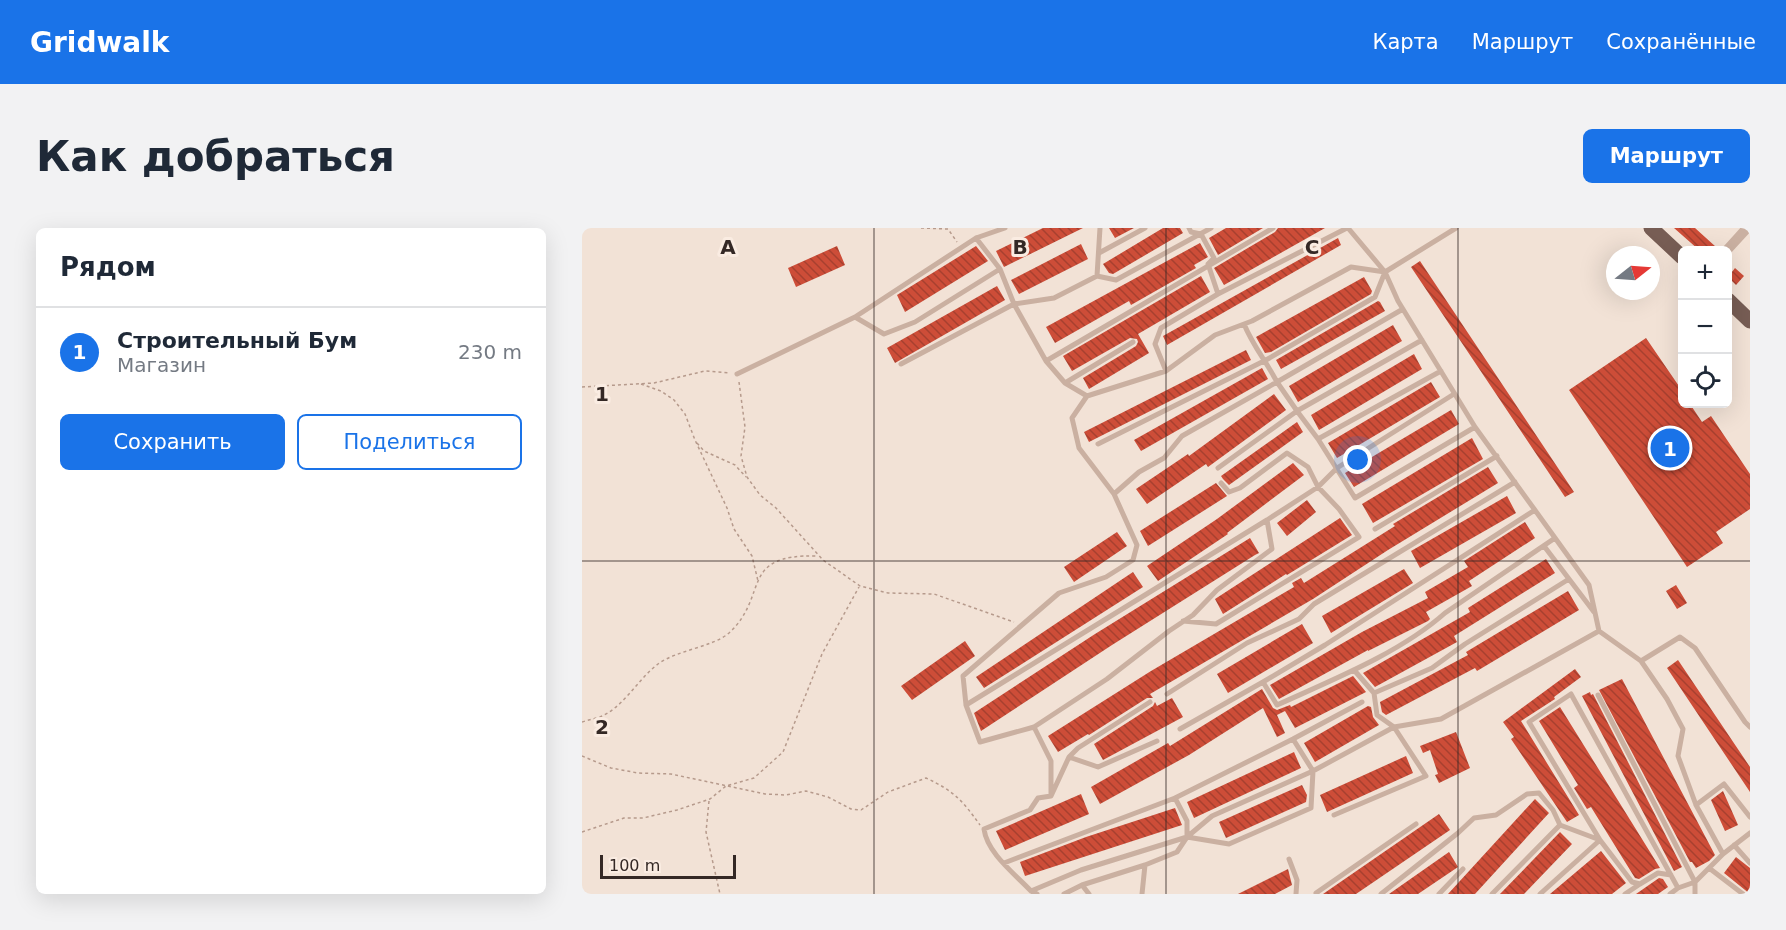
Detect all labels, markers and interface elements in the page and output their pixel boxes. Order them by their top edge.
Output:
text: Gridwalk [30,26,169,59]
text: Карта [1373,30,1439,54]
text: Маршрут [1472,30,1573,54]
text: Сохранённые [1606,30,1756,54]
button: Маршрут [1583,129,1750,183]
text: Как добраться [36,132,395,181]
text: A [720,235,736,259]
text: B [1012,235,1028,259]
text: C [1305,235,1319,259]
north arrow [1606,246,1660,300]
map controls [1678,246,1732,408]
button: + [1678,246,1732,300]
text: Рядом [60,252,156,282]
button: − [1678,300,1732,354]
text: Строительный Бум [117,328,357,353]
text: 1 [73,340,86,364]
text: 230 m [458,340,522,364]
text: Магазин [117,353,206,377]
button: locate [1678,354,1732,408]
text: 1 [595,382,609,406]
button: Сохранить [60,414,285,470]
button: Поделиться [297,414,522,470]
pin: 1 [1650,426,1690,470]
your location [1343,445,1372,474]
text: 2 [595,715,609,739]
scale bar [600,852,736,880]
text: 100 m [609,856,660,875]

